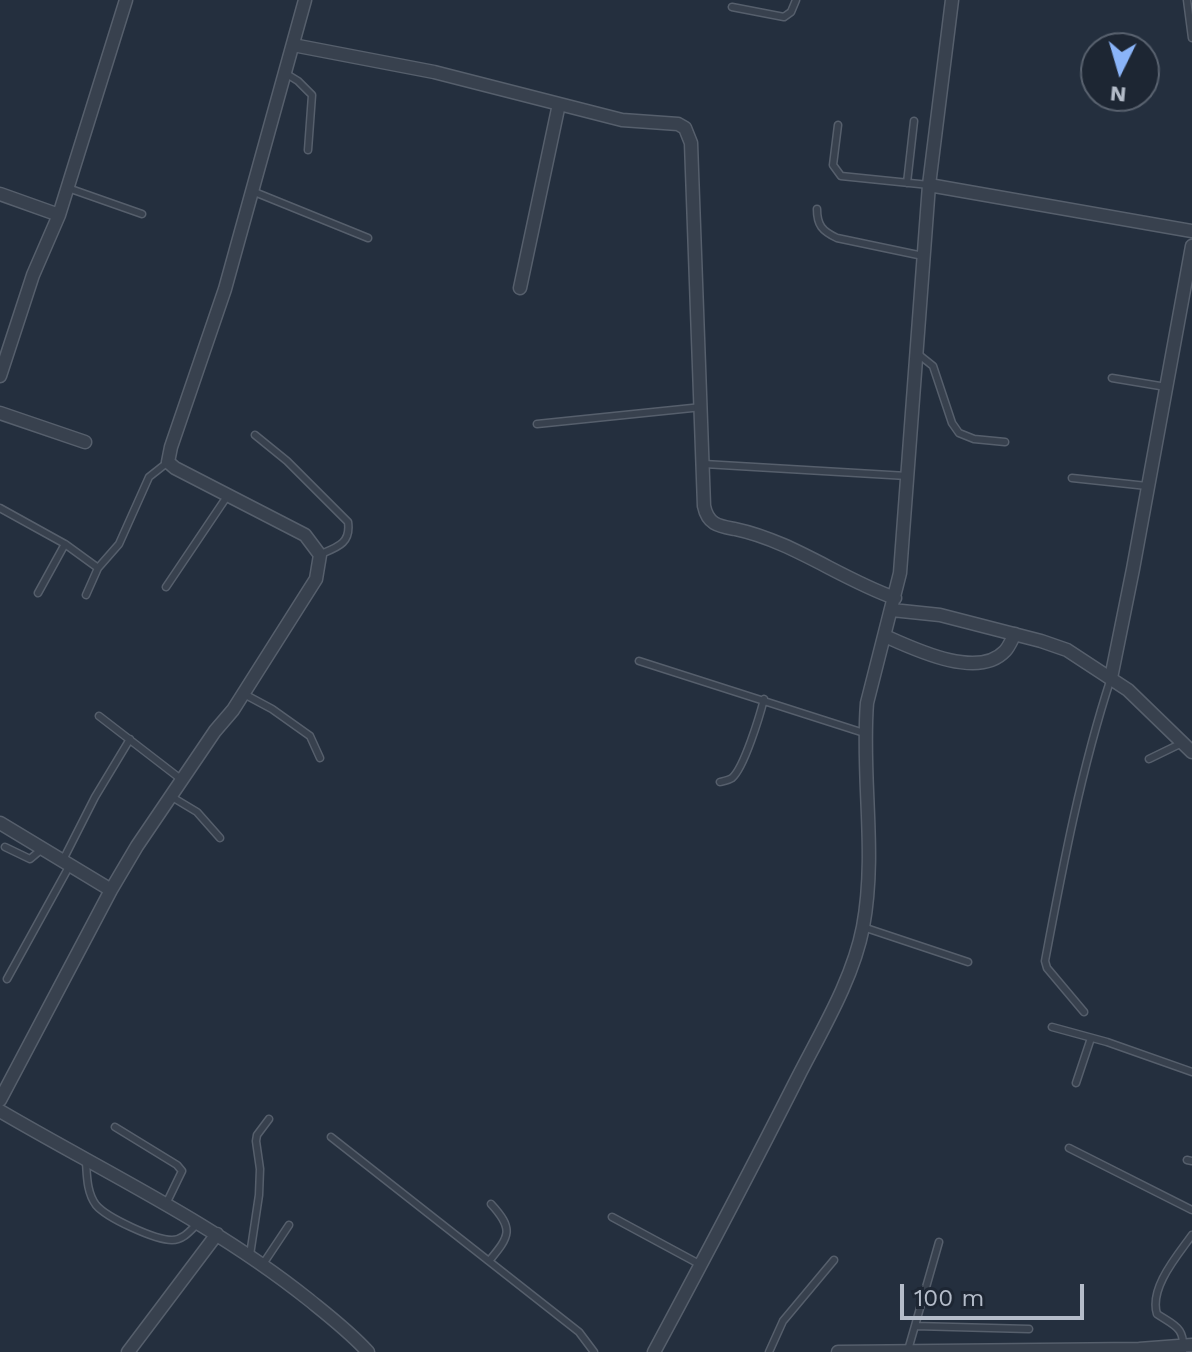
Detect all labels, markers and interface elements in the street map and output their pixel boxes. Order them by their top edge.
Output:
north arrow [1080,32,1160,112]
text: N [1109,81,1127,108]
scale bar [904,1268,1088,1318]
text: 100 m [914,1284,984,1312]

